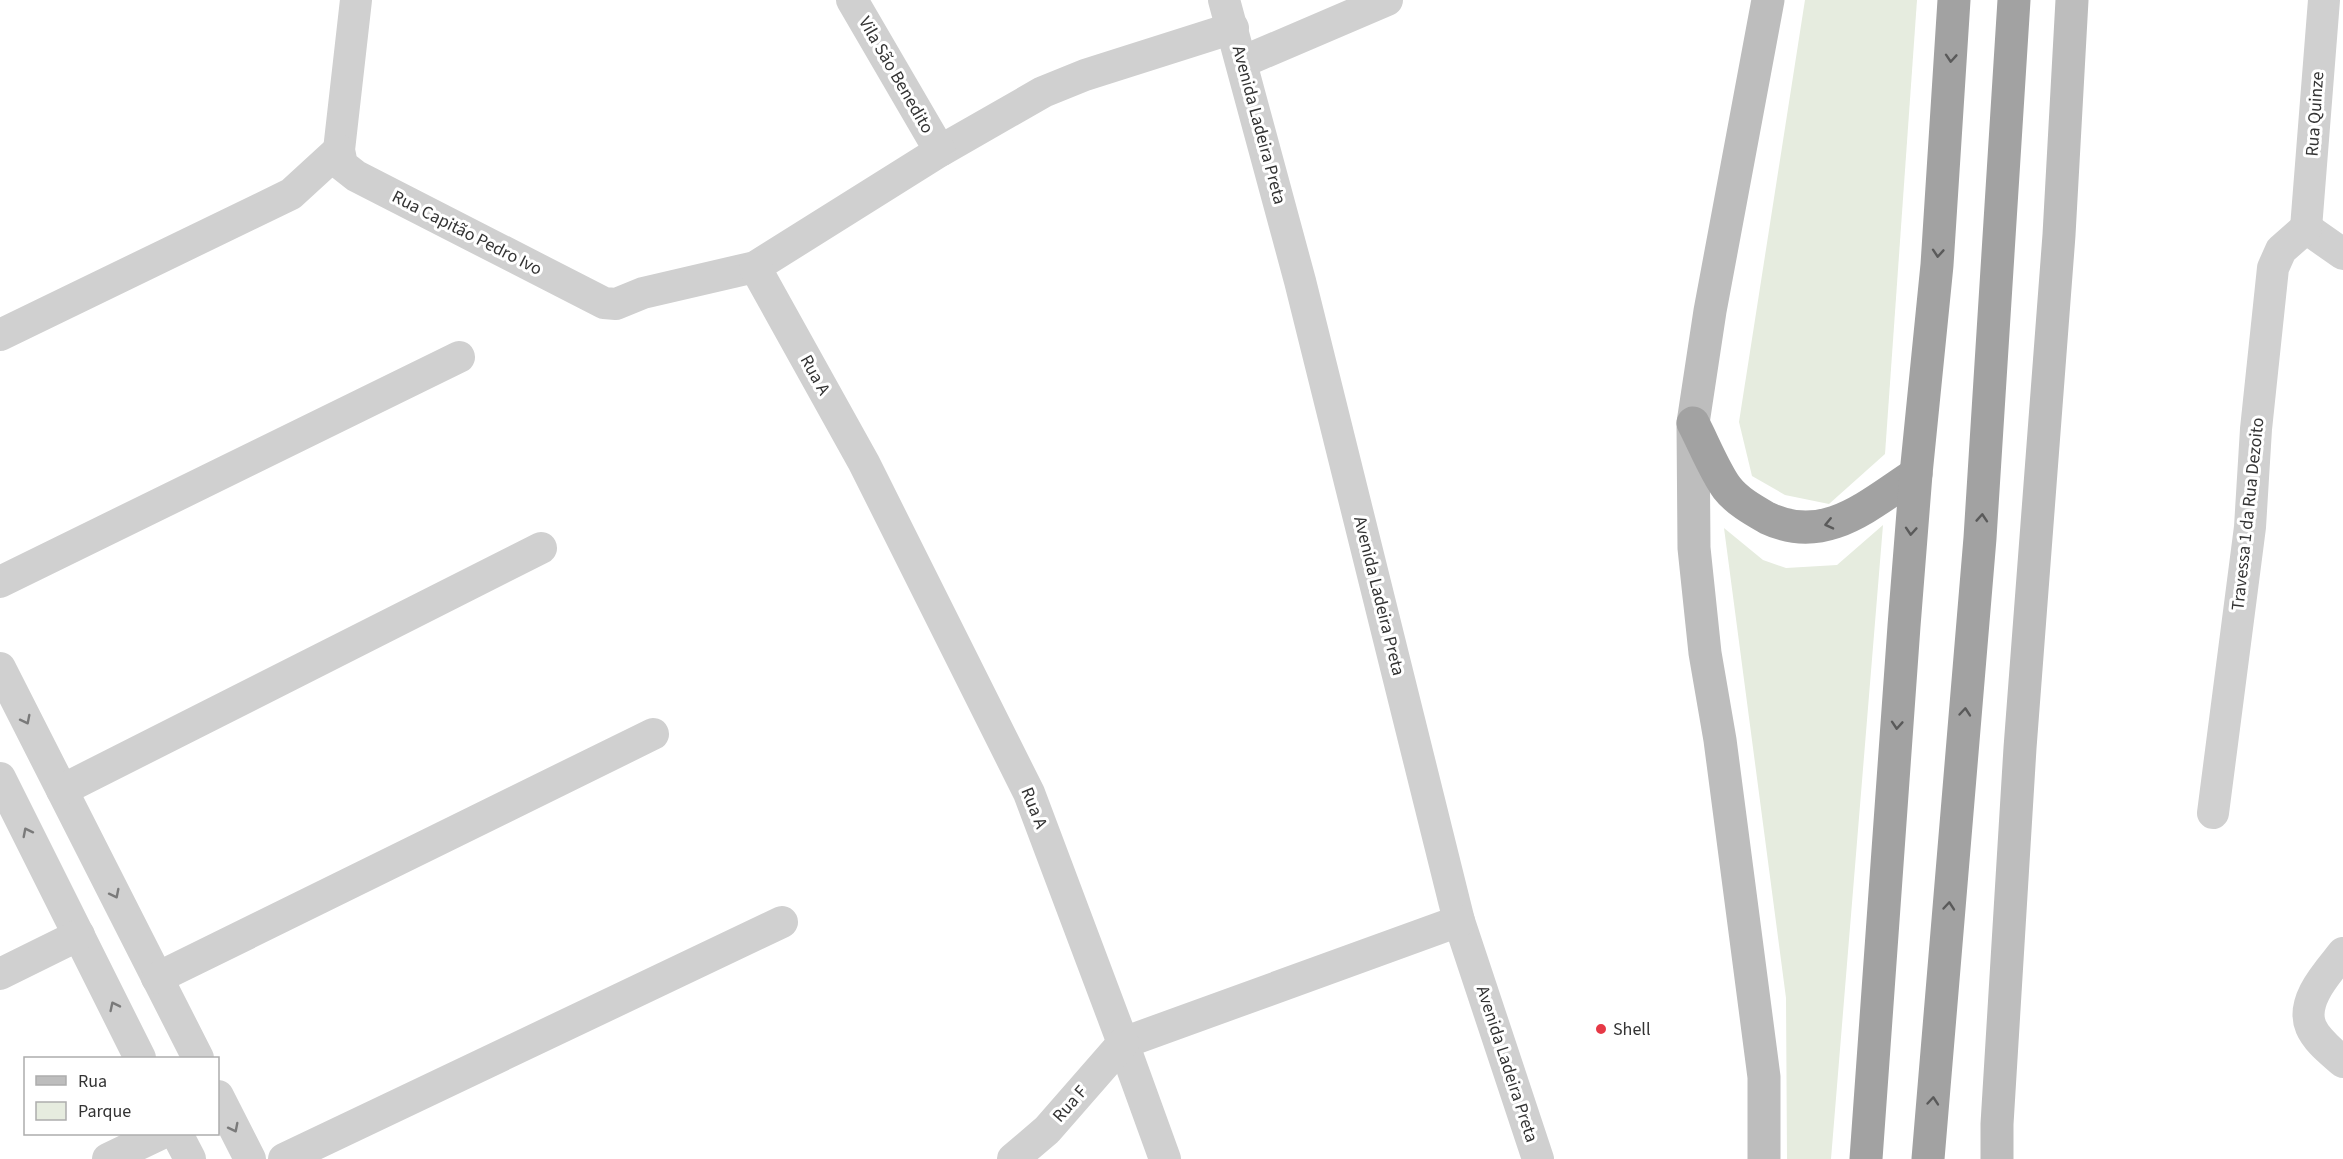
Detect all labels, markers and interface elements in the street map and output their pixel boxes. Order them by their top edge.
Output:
street label: Vila São Benedito [852,12,940,138]
street label: Avenida Ladeira Preta [1226,43,1292,207]
one-way arrow [1945,54,1958,63]
street label: Rua Quinze [2300,71,2330,157]
street label: Rua Capitão Pedro Ivo [388,184,546,282]
one-way arrow [1931,248,1944,257]
street label: Rua A [794,350,836,400]
street label: Travessa 1 da Rua Dezoito [2225,416,2271,612]
one-way arrow [1975,513,1988,522]
street label: Avenida Ladeira Preta [1347,514,1411,678]
one-way arrow [1824,517,1834,530]
one-way arrow [1905,526,1918,535]
one-way arrow [1958,708,1971,717]
one-way arrow [19,713,31,724]
one-way arrow [1891,721,1904,730]
street label: Rua A [1014,784,1054,833]
one-way arrow [22,827,34,838]
one-way arrow [107,887,119,898]
one-way arrow [1942,902,1955,911]
street label: Avenida Ladeira Preta [1470,982,1544,1146]
one-way arrow [110,1002,121,1013]
place label: Shell [1613,1017,1651,1042]
marker: Shell [1594,1022,1608,1036]
legend [24,1057,219,1135]
text: Rua [78,1069,107,1094]
street label: Rua F [1047,1080,1093,1128]
one-way arrow [1926,1096,1939,1105]
text: Parque [78,1099,131,1124]
one-way arrow [226,1121,238,1132]

